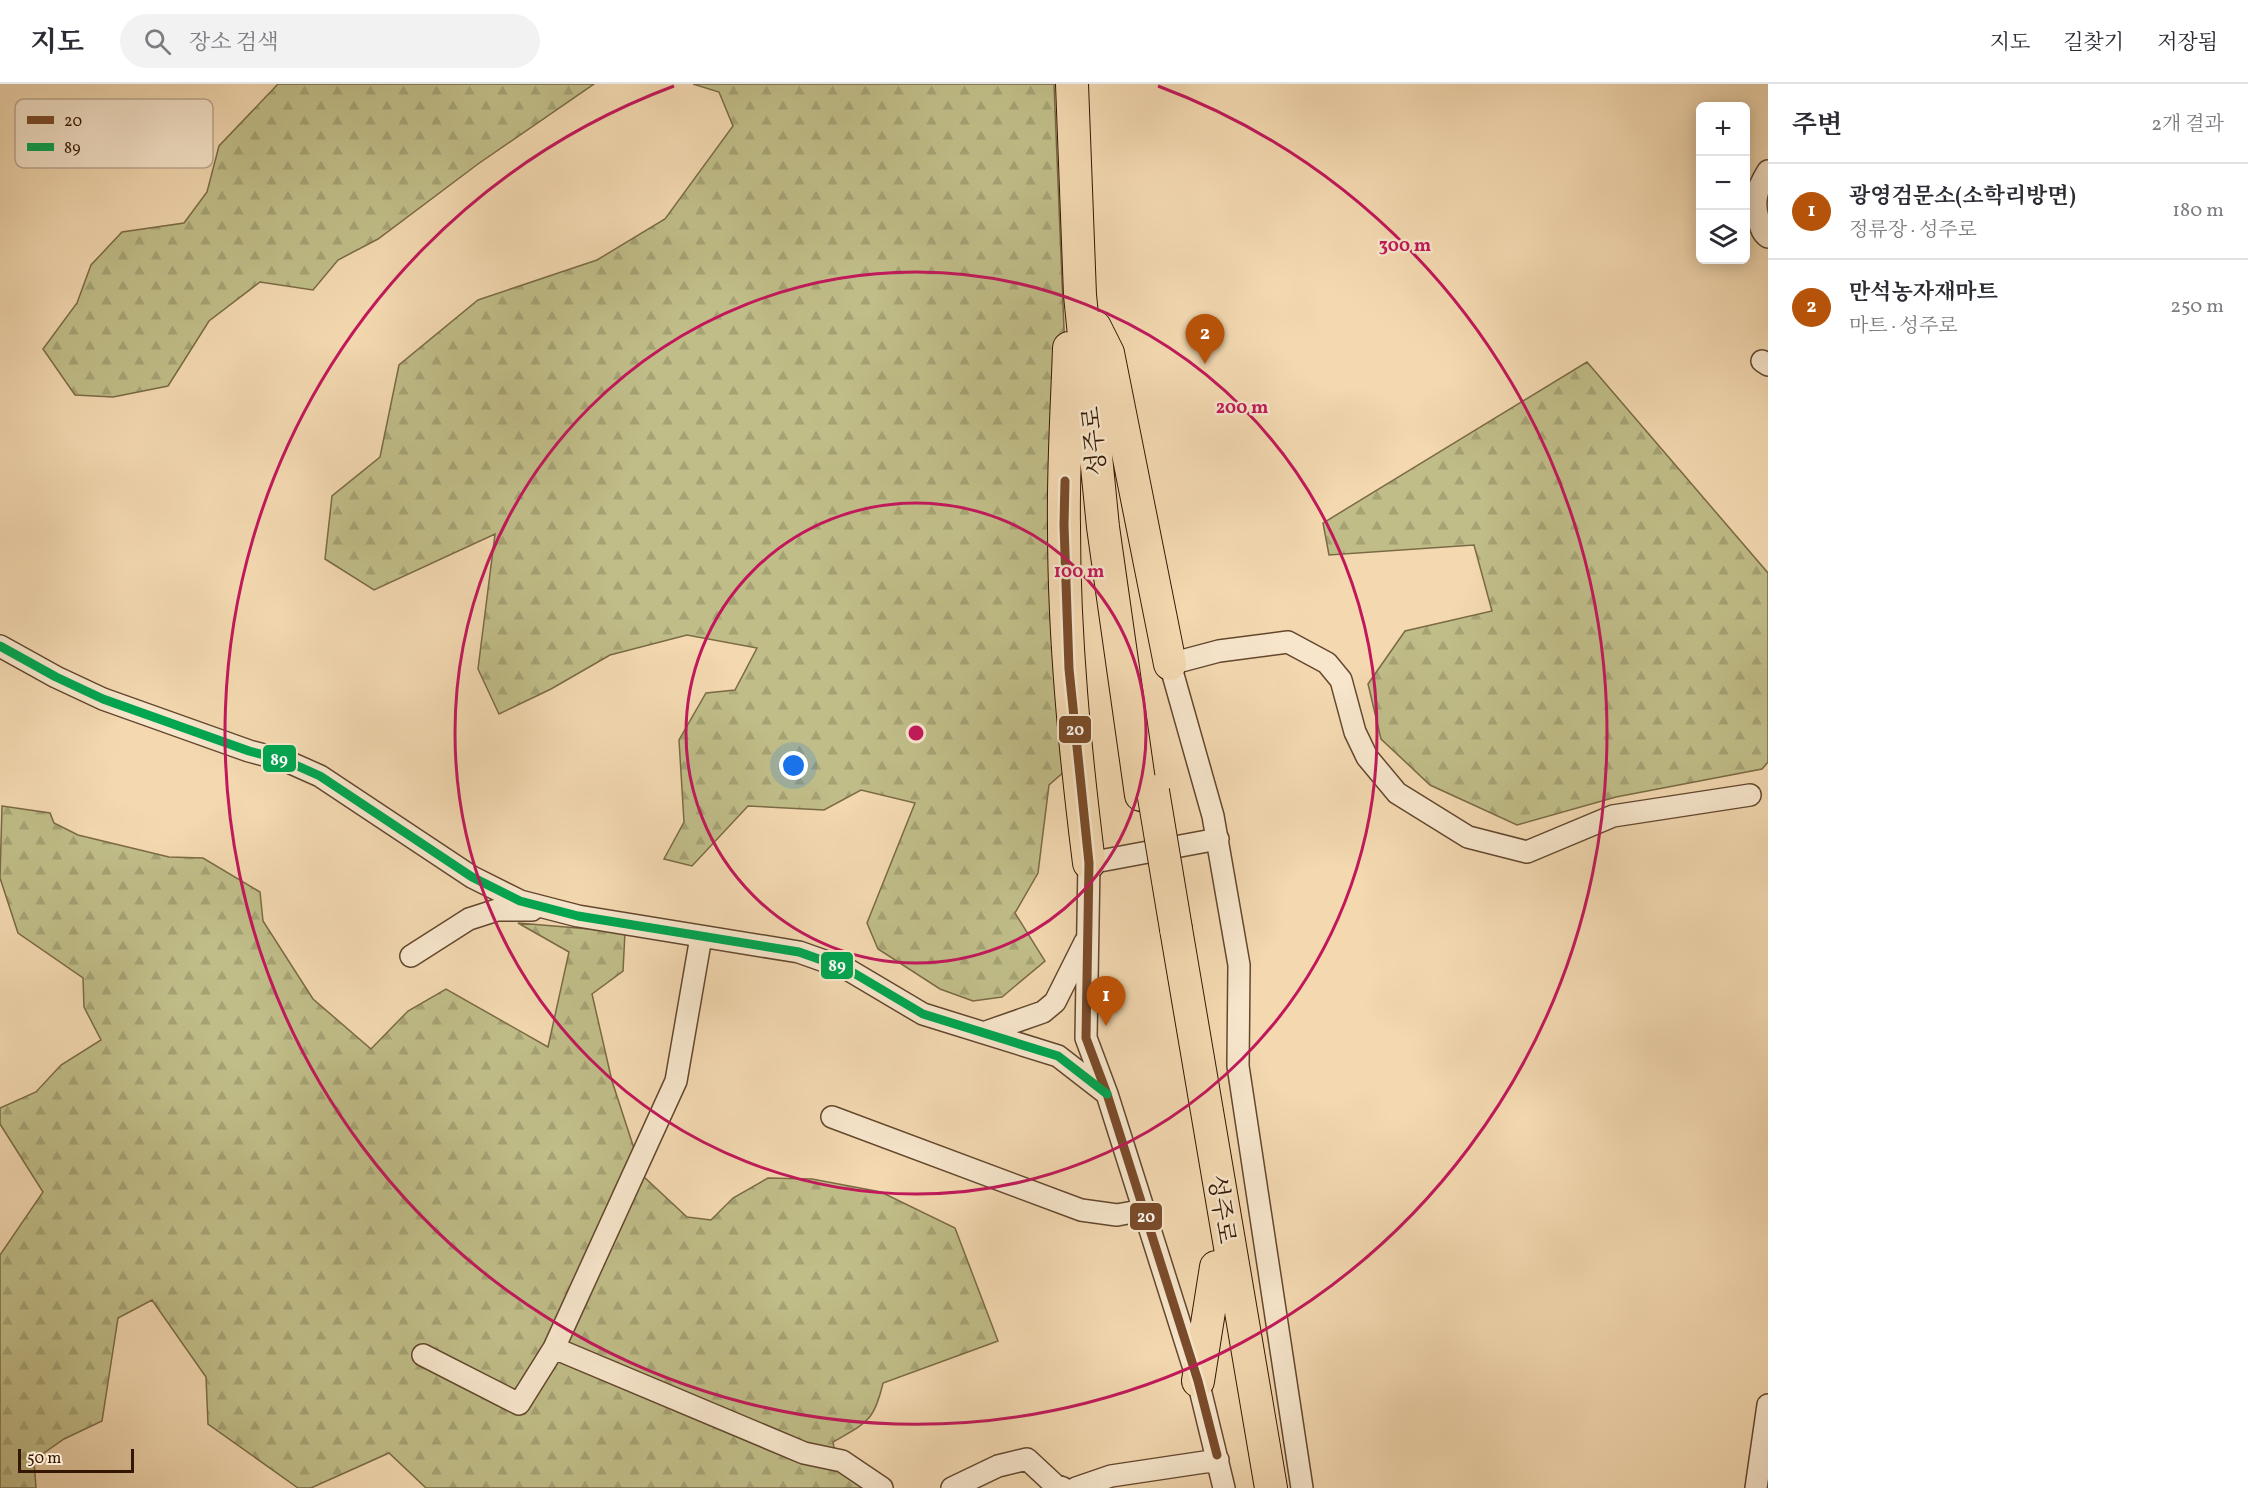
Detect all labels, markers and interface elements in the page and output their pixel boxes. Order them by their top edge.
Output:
search box [120,14,540,68]
text: 지도 [30,24,84,63]
icon: search [141,25,174,58]
text: 장소 검색 [189,28,279,59]
text: 지도 [1990,29,2030,58]
text: 길찾기 [2063,29,2124,58]
text: 저장됨 [2157,29,2218,58]
legend [15,99,213,168]
map controls [1696,102,1750,264]
button: + [1696,102,1750,156]
text: 주변 [1792,108,1842,144]
text: 20 [64,111,82,133]
text: 2개 결과 [2151,111,2224,139]
text: 89 [64,138,80,160]
button: − [1696,156,1750,210]
text: 광영검문소(소학리방면) [1849,182,2076,213]
text: 1 [1807,197,1816,225]
text: 180 m [2172,197,2224,225]
button: layers [1696,210,1750,264]
text: 정류장 · 성주로 [1849,217,1977,245]
text: 300 m [1379,234,1431,259]
text: 만석농자재마트 [1849,278,1998,309]
text: 2 [1806,293,1817,321]
text: 250 m [2170,293,2224,321]
text: 마트 · 성주로 [1849,313,1958,341]
pin: 2 [1186,314,1224,364]
text: 200 m [1216,396,1268,421]
street label: 성주로 [1075,404,1117,477]
text: 100 m [1054,560,1104,585]
line badge: 20 [1058,715,1092,744]
text: 20 [1066,720,1084,742]
centre of rings [906,723,926,743]
line badge: 89 [262,744,297,773]
text: 89 [270,750,288,772]
your location [779,751,808,780]
line badge: 89 [820,951,854,980]
text: 89 [828,956,846,978]
pin: 1 [1086,976,1126,1026]
street label: 성주로 [1198,1172,1242,1246]
line badge: 20 [1129,1202,1163,1231]
text: 20 [1137,1207,1155,1229]
scale bar [18,1446,134,1474]
text: 50 m [27,1448,61,1470]

